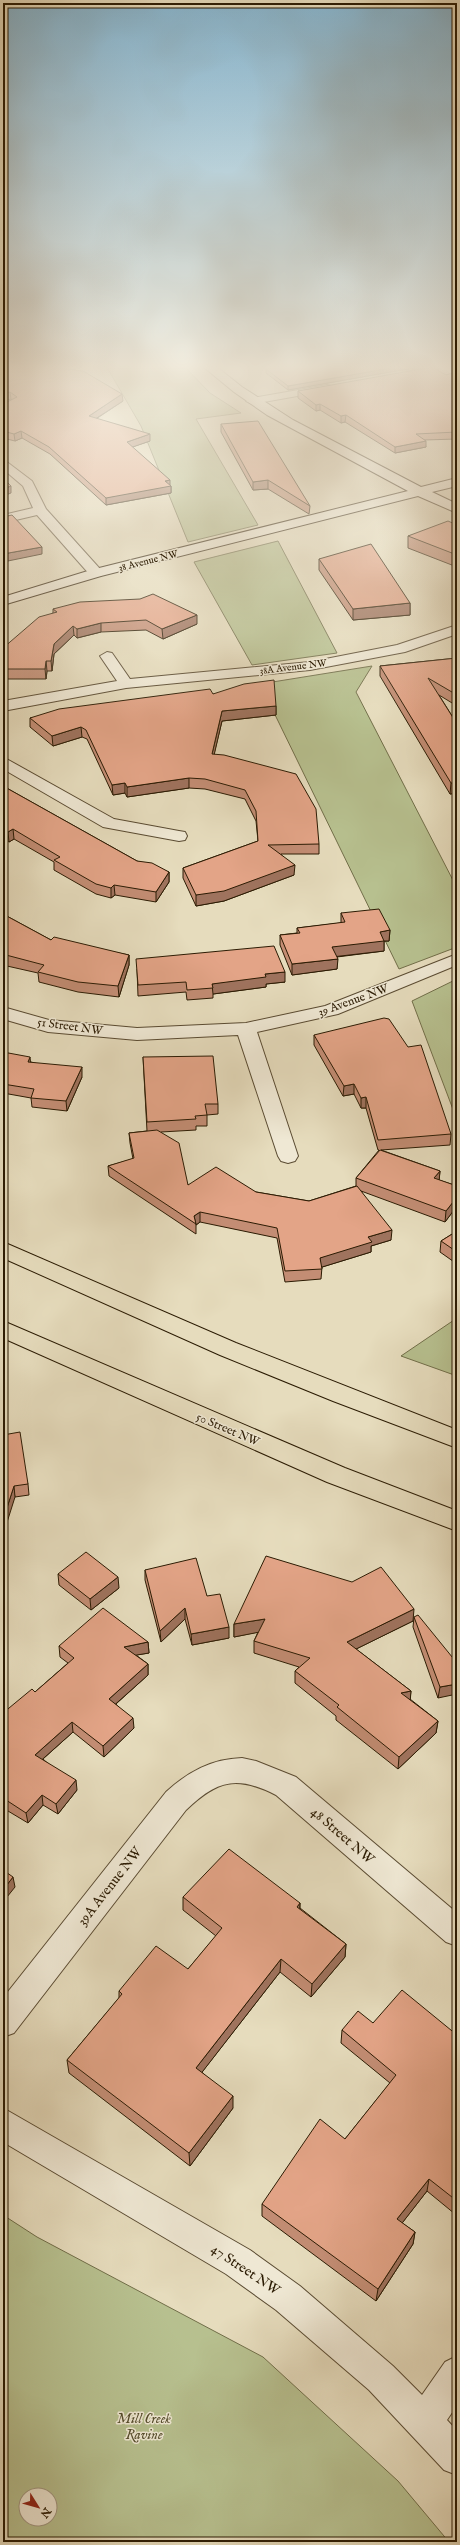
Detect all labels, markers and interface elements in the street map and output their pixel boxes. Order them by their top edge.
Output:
street label: 38 Avenue NW [117,548,180,575]
street label: 38A Avenue NW [259,657,328,678]
street label: 39 Avenue NW [316,981,391,1020]
street label: 51 Street NW [36,1014,104,1039]
street label: 50 Street NW [194,1409,262,1450]
street label: 48 Street NW [307,1803,378,1869]
street label: 39A Avenue NW [73,1843,147,1930]
street label: 47 Street NW [208,2240,284,2300]
park label: Mill Creek Ravine [117,2410,171,2444]
north arrow [18,2487,58,2527]
text: N [36,2504,54,2521]

